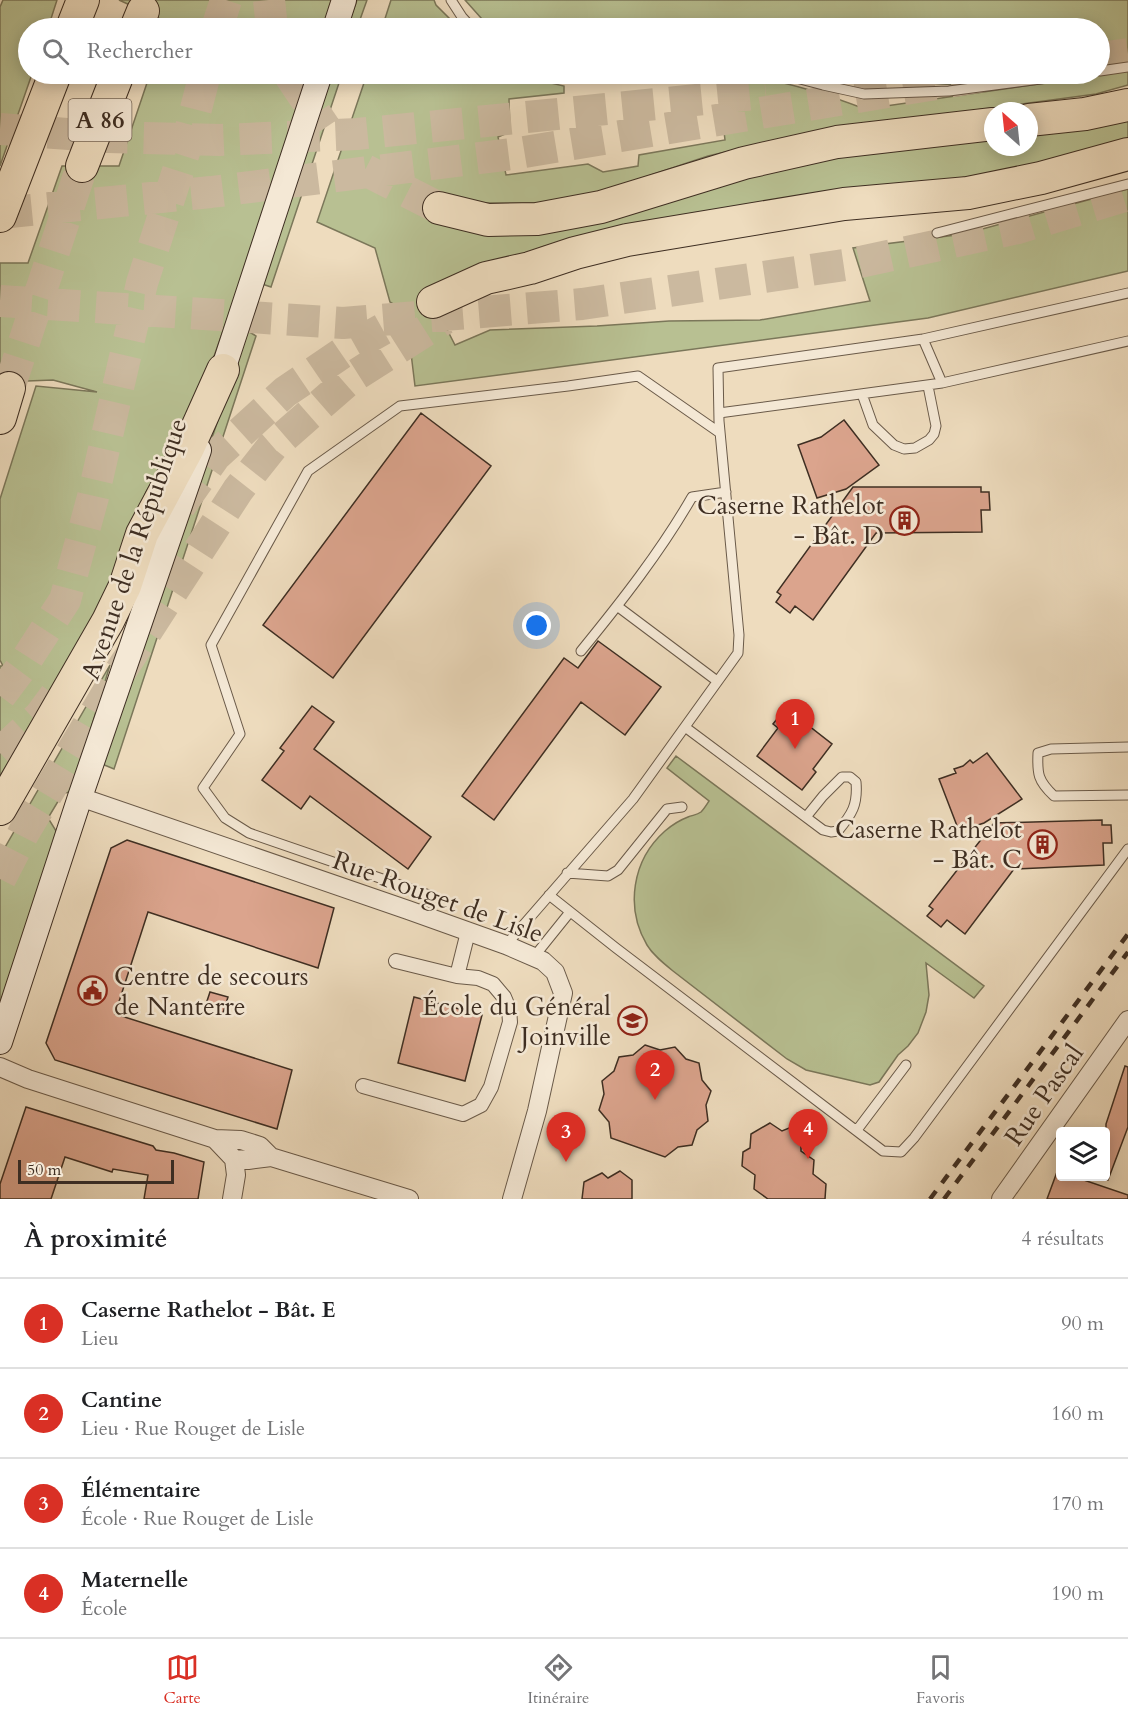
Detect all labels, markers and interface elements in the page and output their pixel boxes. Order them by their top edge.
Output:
search box [18,18,1110,84]
icon: search [39,35,72,68]
text: Rechercher [87,36,192,66]
road number: A 86 [68,99,132,141]
north arrow [984,102,1038,156]
street label: Avenue de la République [73,414,195,684]
place label: Caserne Rathelot - Bât. D [697,488,884,553]
building icon: Caserne Rathelot - Bât. D [889,504,921,536]
your location [522,611,551,640]
pin: 1 [776,700,814,749]
place label: Caserne Rathelot - Bât. C [835,812,1022,877]
building icon: Caserne Rathelot - Bât. C [1027,828,1059,860]
street label: Rue Rouget de Lisle [328,843,548,951]
place label: Centre de secours de Nanterre [114,959,308,1024]
public building icon: Centre de secours de Nanterre [77,975,109,1007]
place label: École du Général Joinville [422,989,611,1054]
school or university icon: École du Général Joinville [616,1005,648,1037]
street label: Rue Pascal [996,1037,1092,1153]
pin: 2 [636,1050,674,1100]
pin: 4 [788,1110,828,1159]
pin: 3 [546,1112,586,1162]
map controls [1056,1127,1110,1181]
button: layers [1056,1127,1110,1181]
scale bar [18,1157,174,1184]
text: 50 m [27,1159,61,1181]
text: À proximité [24,1221,167,1256]
text: 4 résultats [1021,1225,1104,1252]
text: Caserne Rathelot - Bât. E [81,1295,336,1325]
text: 1 [38,1310,49,1337]
text: 90 m [1061,1310,1104,1337]
text: Lieu [81,1325,119,1352]
text: Cantine [81,1385,162,1415]
text: 2 [38,1400,49,1427]
text: 160 m [1051,1400,1104,1427]
text: Lieu · Rue Rouget de Lisle [81,1415,305,1442]
text: Élémentaire [81,1475,201,1505]
text: 3 [38,1490,49,1517]
text: 170 m [1051,1490,1104,1517]
text: École · Rue Rouget de Lisle [81,1505,314,1532]
text: Maternelle [81,1565,189,1595]
text: 4 [38,1580,49,1607]
text: 190 m [1051,1580,1104,1607]
text: École [81,1595,127,1622]
tab: Carte [163,1651,201,1709]
tab: Itinéraire [528,1651,589,1709]
tab: Favoris [916,1651,965,1709]

